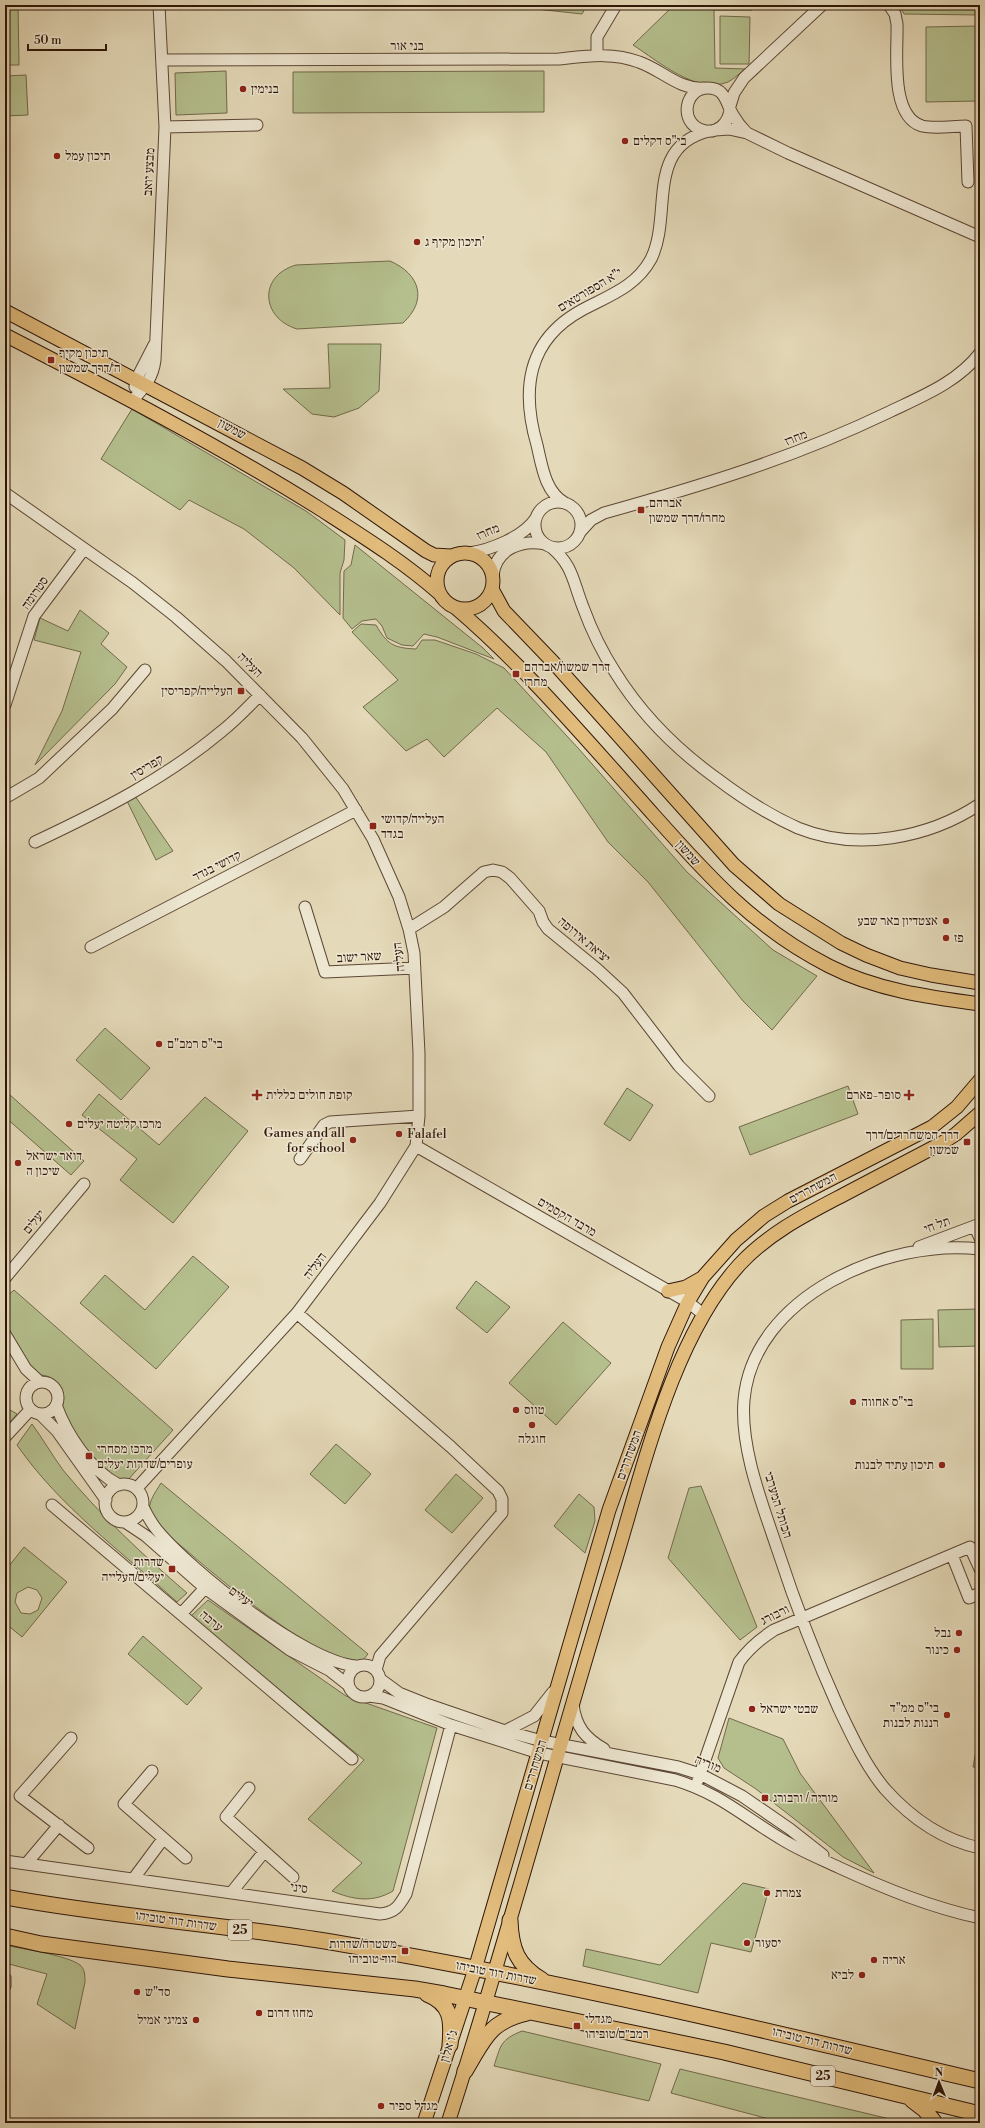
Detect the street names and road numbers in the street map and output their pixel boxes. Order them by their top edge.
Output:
street label: בני אור [390,38,424,54]
street label: מבצע יואב [140,147,158,197]
street label: י"א הספורטאים [555,264,626,316]
street label: שמשון [215,415,249,443]
street label: מחרז [782,426,810,450]
street label: מחרז [474,520,502,544]
street label: סטרומה [18,573,52,613]
street label: העליה [234,649,266,681]
street label: קפריסין [127,751,167,783]
street label: שמשון [672,837,704,869]
street label: קדושי בגדד [190,847,244,885]
street label: יציאת אירופה [554,913,614,967]
street label: העליה [389,941,409,973]
street label: שאר ישוב [336,948,382,966]
street label: המשחררים [786,1169,840,1207]
street label: מרבד הקסמים [535,1194,599,1240]
street label: יעלים [19,1206,49,1237]
street label: תל חי [922,1213,952,1237]
street label: העליה [300,1249,330,1283]
street label: המשחררים [613,1428,645,1482]
street label: הכותל המערבי [760,1470,796,1540]
street label: יעלים [226,1583,257,1612]
street label: ורבורג [758,1601,792,1629]
street label: ערבה [196,1607,226,1635]
street label: המשחררים [520,1738,550,1792]
street label: מוריה [692,1751,724,1777]
street label: סיני [289,1879,309,1897]
street label: שדרות דוד טוביהו [134,1907,218,1935]
road number: 25 [228,1920,252,1940]
street label: שדרות דוד טוביהו [454,1957,538,1989]
street label: שדרות דוד טוביהו [770,2023,854,2059]
street label: ג'ו אלון [436,2028,462,2064]
road number: 25 [811,2066,835,2086]

